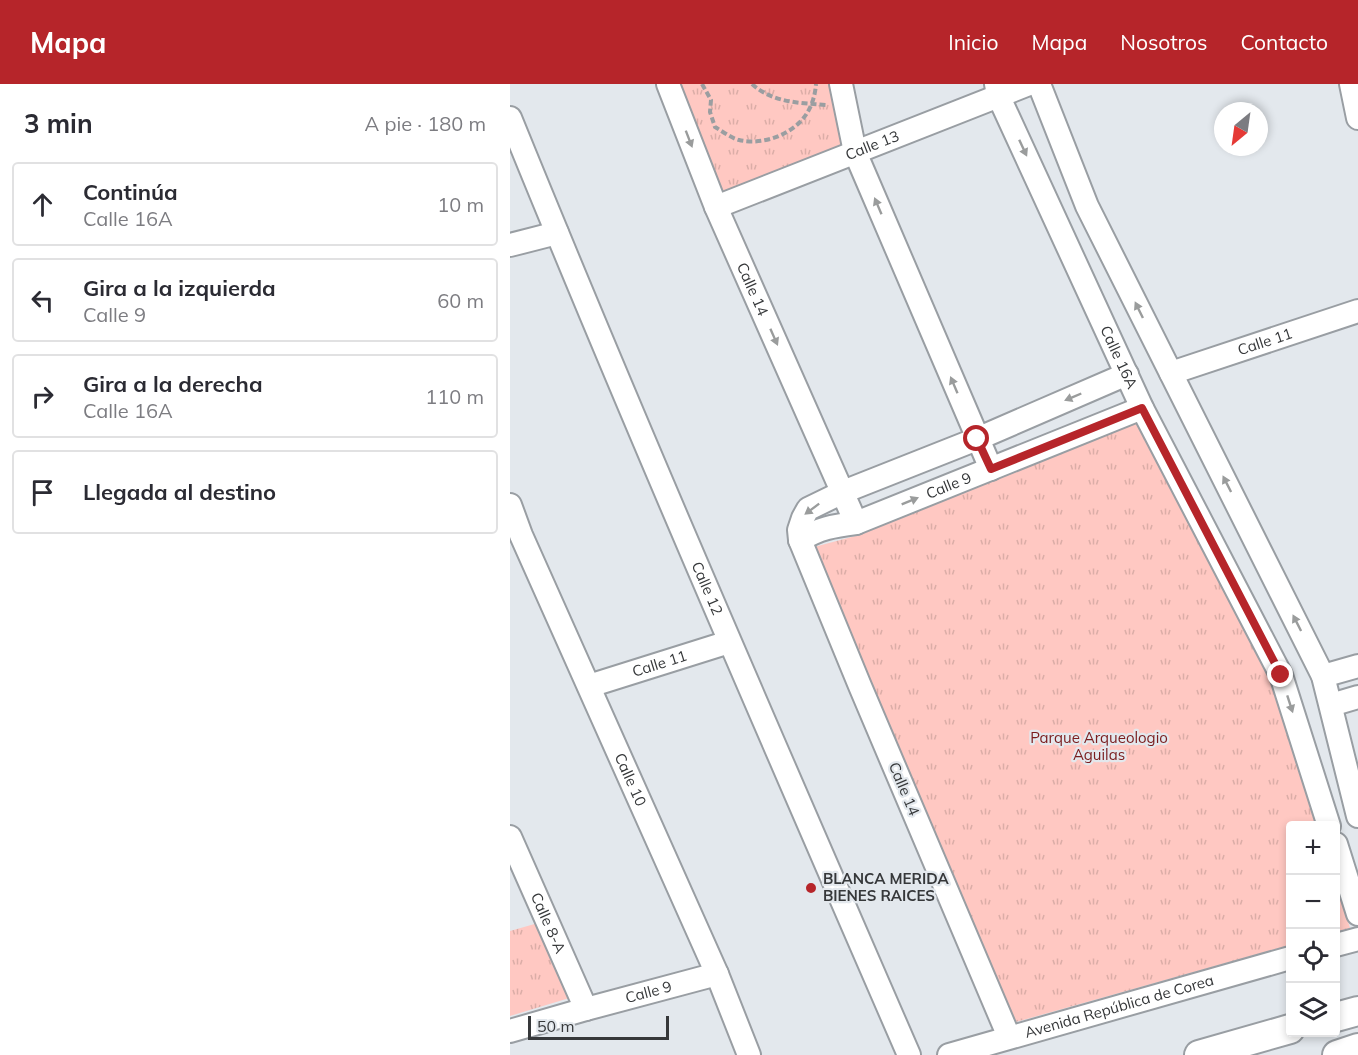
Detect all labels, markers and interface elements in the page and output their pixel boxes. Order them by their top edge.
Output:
text: Mapa [30,25,106,60]
text: Inicio [948,29,998,55]
text: Mapa [1031,29,1087,55]
text: Nosotros [1120,29,1207,55]
text: Contacto [1240,29,1328,55]
north arrow [1214,102,1268,156]
text: 3 min [24,107,93,140]
text: A pie · 180 m [365,111,486,136]
street label: Calle 13 [842,126,902,164]
one-way arrow [684,130,694,148]
one-way arrow [1018,139,1028,157]
text: Continúa [83,178,178,206]
icon: ahead [26,188,59,221]
text: 10 m [437,192,484,217]
one-way arrow [873,196,883,214]
text: Calle 16A [83,206,173,231]
street label: Calle 14 [733,259,773,319]
text: Gira a la izquierda [83,274,276,302]
icon: left [26,284,59,317]
text: 60 m [437,288,484,313]
one-way arrow [1134,301,1144,318]
text: Calle 9 [83,302,146,327]
street label: Calle 16A [1096,323,1142,392]
street label: Calle 11 [1235,323,1295,359]
one-way arrow [769,328,779,346]
text: Gira a la derecha [83,370,263,398]
one-way arrow [949,376,958,394]
icon: right [26,380,59,413]
text: 110 m [425,384,484,409]
one-way arrow [1064,392,1082,402]
text: Calle 16A [83,398,173,423]
route start [963,425,989,451]
street label: Calle 9 [923,468,974,503]
one-way arrow [1222,475,1232,492]
icon: arrive [26,476,59,509]
text: Llegada al destino [83,478,276,506]
one-way arrow [901,496,919,505]
one-way arrow [804,503,820,516]
street label: Calle 12 [688,559,727,618]
one-way arrow [1292,615,1302,632]
street label: Calle 11 [630,646,689,681]
route end [1267,661,1293,687]
one-way arrow [1286,695,1296,713]
park label: Parque Arqueologio Aguilas [1030,728,1168,764]
street label: Calle 10 [611,750,651,809]
street label: Calle 14 [885,759,924,818]
map controls [1286,821,1340,1037]
button: + [1286,821,1340,875]
place label: BLANCA MERIDA BIENES RAICES [823,869,949,905]
button: − [1286,875,1340,929]
marker: BLANCA MERIDA BIENES RAICES [804,881,818,895]
street label: Calle 8-A [527,889,570,956]
button: locate [1286,929,1340,983]
street label: Avenida República de Corea [1022,970,1216,1042]
street label: Calle 9 [623,976,674,1007]
button: layers [1286,983,1340,1037]
scale bar [528,1013,669,1040]
text: 50 m [537,1016,574,1036]

